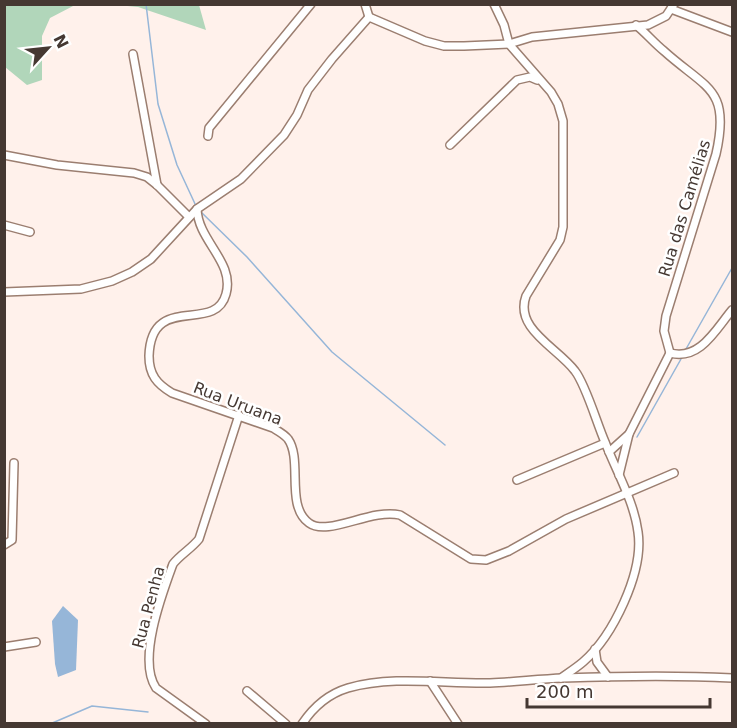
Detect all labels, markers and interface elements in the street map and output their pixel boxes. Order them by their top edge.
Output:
north arrow [18,18,78,78]
text: N [49,31,72,52]
street label: Rua das Camélias [655,137,714,279]
street label: Rua Uruana [191,378,285,429]
street label: Rua Penha [128,564,169,650]
scale bar [527,671,710,709]
text: 200 m [536,681,594,702]

